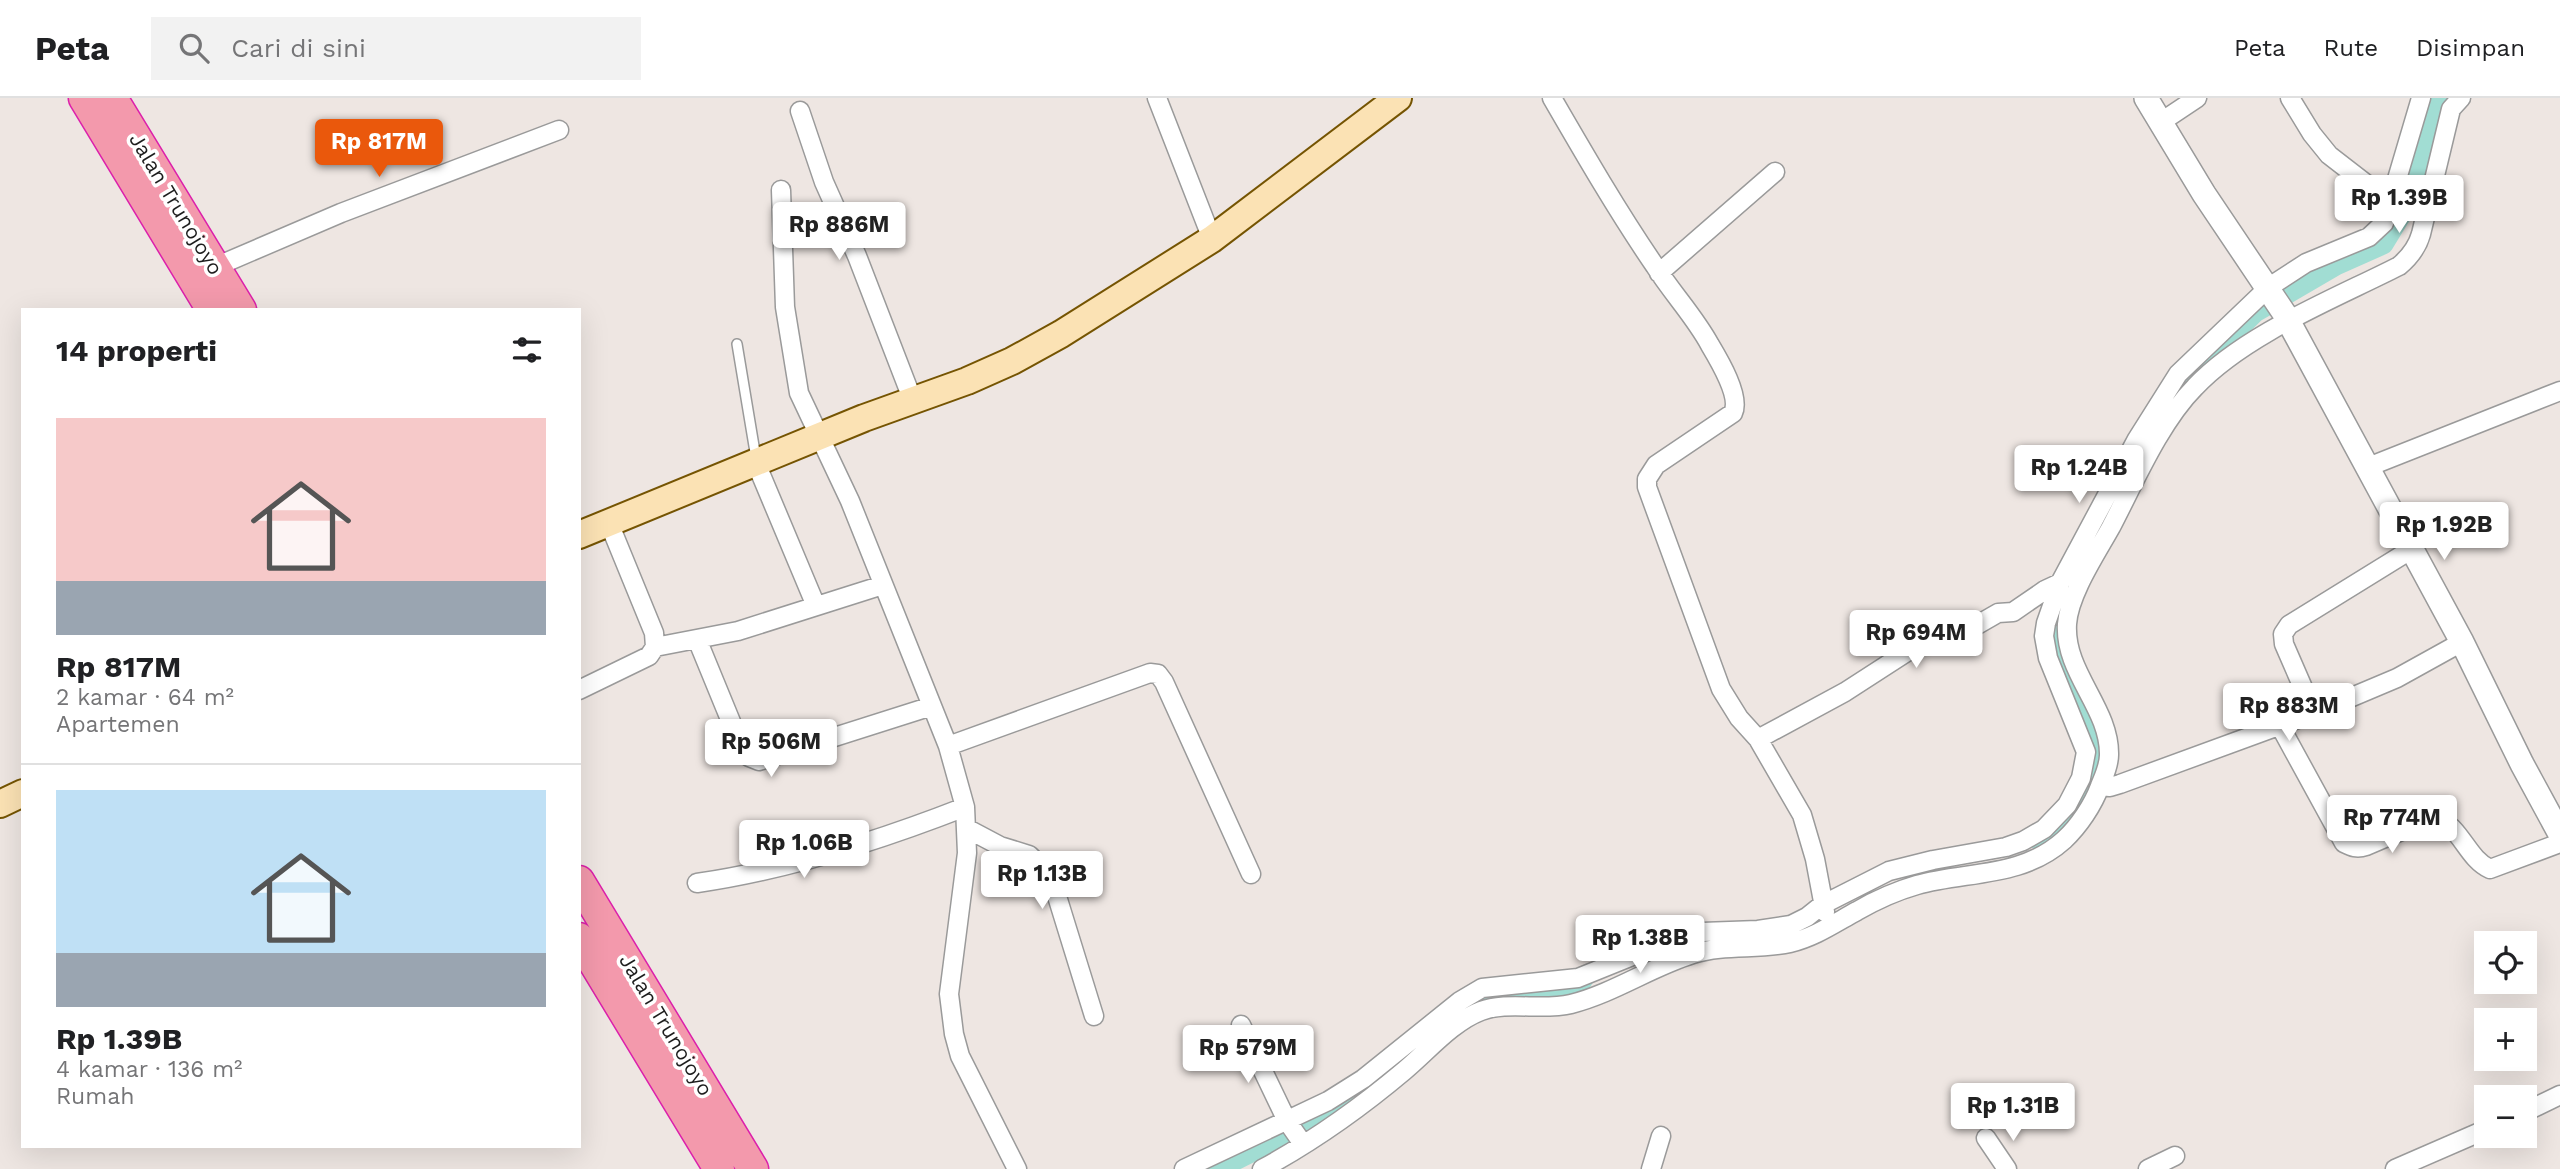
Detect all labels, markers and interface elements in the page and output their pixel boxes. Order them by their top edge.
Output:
search box [151,17,641,80]
text: Peta [35,29,109,68]
icon: search [175,29,213,67]
text: Cari di sini [231,33,366,63]
text: Peta [2234,34,2286,62]
text: Rute [2324,34,2378,62]
text: Disimpan [2416,34,2525,62]
pin: Rp 817M [314,120,444,179]
street label: Jalan Trunojoyo [124,128,229,279]
text: Rp 817M [331,128,427,155]
pin: Rp 1.39B [2327,176,2471,235]
text: Rp 1.39B [2351,184,2447,211]
pin: Rp 886M [774,202,904,262]
text: Rp 886M [789,211,889,238]
icon: filters [508,331,546,369]
text: 14 properti [56,333,217,368]
pin: Rp 1.24B [2007,446,2151,505]
text: Rp 1.24B [2030,454,2128,481]
icon: home [238,463,364,589]
pin: Rp 1.92B [2372,503,2516,562]
text: Rp 1.92B [2396,511,2492,538]
pin: Rp 694M [1851,610,1981,670]
text: Rp 694M [1866,619,1966,646]
text: Rp 817M [56,649,181,684]
text: 2 kamar · 64 m² [56,684,234,711]
pin: Rp 883M [2224,684,2354,743]
text: Rp 883M [2239,692,2339,719]
text: Apartemen [56,711,180,738]
pin: Rp 506M [706,720,836,779]
text: Rp 506M [721,728,821,755]
pin: Rp 774M [2327,796,2457,855]
text: Rp 774M [2343,804,2441,831]
pin: Rp 1.06B [732,820,876,880]
text: Rp 1.06B [755,829,853,856]
icon: home [238,835,364,961]
pin: Rp 1.13B [970,852,1114,911]
text: Rp 1.13B [997,860,1087,887]
pin: Rp 1.38B [1568,916,1712,975]
text: Rp 1.38B [1592,924,1689,951]
map controls [2474,931,2537,1148]
button: locate [2474,931,2537,994]
street label: Jalan Trunojoyo [614,949,719,1100]
button: + [2474,1008,2537,1071]
text: Rp 1.39B [56,1021,182,1056]
pin: Rp 579M [1183,1026,1313,1085]
text: Rp 579M [1199,1034,1297,1061]
text: 4 kamar · 136 m² [56,1056,242,1083]
text: Rumah [56,1083,134,1110]
pin: Rp 1.31B [1941,1084,2085,1143]
button: − [2474,1085,2537,1148]
text: Rp 1.31B [1967,1092,2059,1119]

